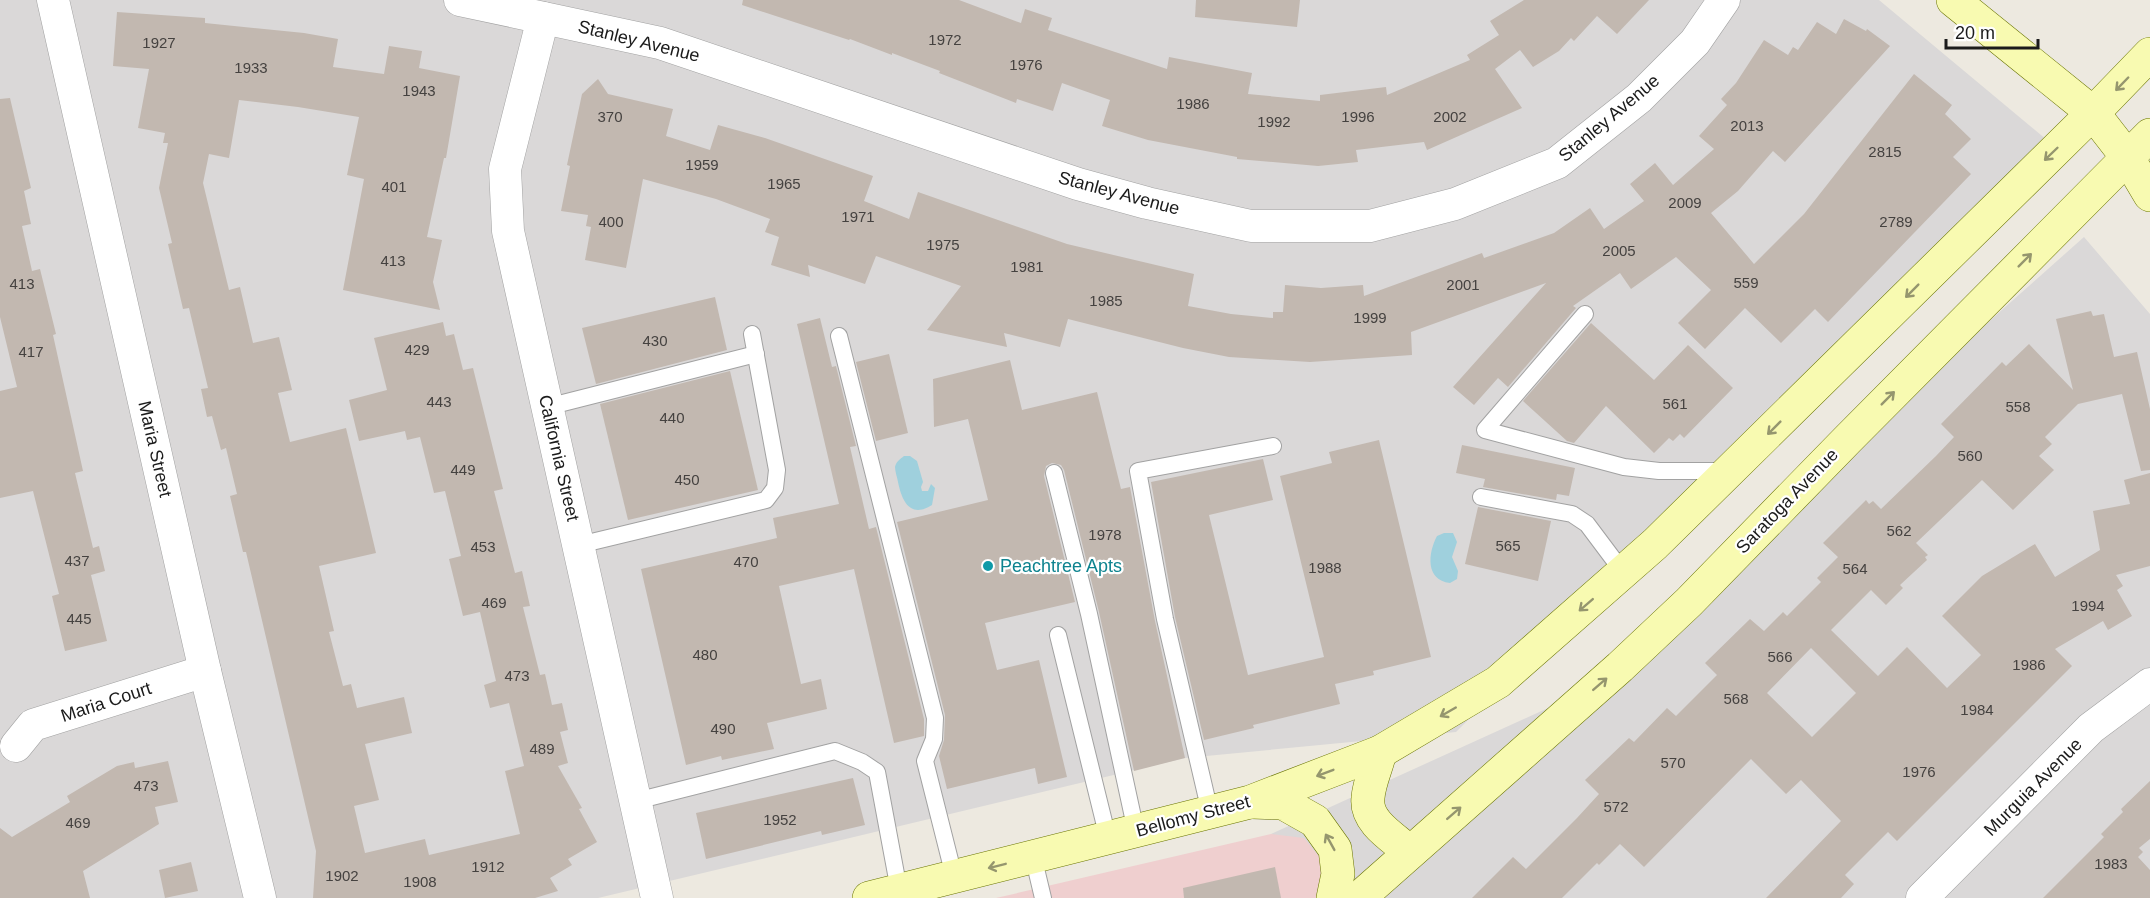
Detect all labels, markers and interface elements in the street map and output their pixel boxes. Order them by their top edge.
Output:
scale bar [1946,12,2038,50]
street label: Stanley Avenue [576,16,702,66]
text: 20 m [1955,23,1995,43]
house number: 1972 [928,31,962,48]
house number: 1927 [142,34,176,51]
house number: 1976 [1009,56,1043,73]
house number: 1933 [234,59,268,76]
street label: Stanley Avenue [1555,70,1663,166]
one-way arrow [2114,76,2129,91]
house number: 1943 [402,82,436,99]
house number: 1986 [1176,95,1210,112]
house number: 370 [597,108,623,125]
house number: 1996 [1341,108,1375,125]
house number: 2002 [1433,108,1467,125]
house number: 1992 [1257,113,1291,130]
house number: 2013 [1730,117,1764,134]
house number: 2815 [1868,143,1902,160]
one-way arrow [2044,147,2059,162]
house number: 1959 [685,156,719,173]
street label: Stanley Avenue [1056,167,1182,219]
house number: 1965 [767,175,801,192]
house number: 401 [381,178,407,195]
house number: 2009 [1668,194,1702,211]
house number: 1971 [841,208,875,225]
house number: 400 [598,213,624,230]
house number: 2789 [1879,213,1913,230]
house number: 1975 [926,236,960,253]
house number: 2005 [1602,242,1636,259]
house number: 413 [380,252,406,269]
one-way arrow [2018,253,2033,268]
house number: 1981 [1010,258,1044,275]
house number: 559 [1733,274,1759,291]
house number: 413 [9,275,35,292]
house number: 2001 [1446,276,1480,293]
one-way arrow [1905,284,1920,298]
house number: 1985 [1089,292,1123,309]
house number: 1999 [1353,309,1387,326]
house number: 430 [642,332,668,349]
house number: 429 [404,341,430,358]
house number: 417 [18,343,44,360]
one-way arrow [1880,391,1895,406]
house number: 443 [426,393,452,410]
street label: California Street [535,393,583,523]
house number: 561 [1662,395,1688,412]
house number: 558 [2005,398,2031,415]
street label: Maria Street [134,399,176,499]
house number: 440 [659,409,685,426]
one-way arrow [1766,421,1781,435]
street label: Saratoga Avenue [1732,444,1842,558]
house number: 560 [1957,447,1983,464]
house number: 449 [450,461,476,478]
house number: 450 [674,471,700,488]
house number: 562 [1886,522,1912,539]
house number: 1978 [1088,526,1122,543]
house number: 565 [1495,537,1521,554]
house number: 453 [470,538,496,555]
house number: 437 [64,552,90,569]
house number: 470 [733,553,759,570]
place label: Peachtree Apts [1000,556,1122,576]
marker: Peachtree Apts [981,559,995,573]
house number: 1988 [1308,559,1342,576]
house number: 564 [1842,560,1868,577]
house number: 469 [481,594,507,611]
house number: 1994 [2071,597,2105,614]
one-way arrow [1579,598,1594,612]
house number: 445 [66,610,92,627]
house number: 480 [692,646,718,663]
house number: 566 [1767,648,1793,665]
house number: 1986 [2012,656,2046,673]
house number: 473 [504,667,530,684]
one-way arrow [1592,677,1607,691]
street label: Maria Court [58,678,154,726]
house number: 568 [1723,690,1749,707]
house number: 1984 [1960,701,1994,718]
one-way arrow [1439,707,1457,718]
house number: 490 [710,720,736,737]
street label: Murguia Avenue [1980,734,2086,840]
house number: 489 [529,740,555,757]
house number: 570 [1660,754,1686,771]
house number: 1976 [1902,763,1936,780]
one-way arrow [1317,768,1335,779]
house number: 473 [133,777,159,794]
street label: Bellomy Street [1134,791,1252,841]
house number: 572 [1603,798,1629,815]
one-way arrow [1446,806,1461,820]
house number: 1952 [763,811,797,828]
house number: 469 [65,814,91,831]
one-way arrow [1324,833,1335,851]
house number: 1983 [2094,855,2128,872]
house number: 1912 [471,858,505,875]
one-way arrow [988,860,1007,872]
house number: 1902 [325,867,359,884]
house number: 1908 [403,873,437,890]

